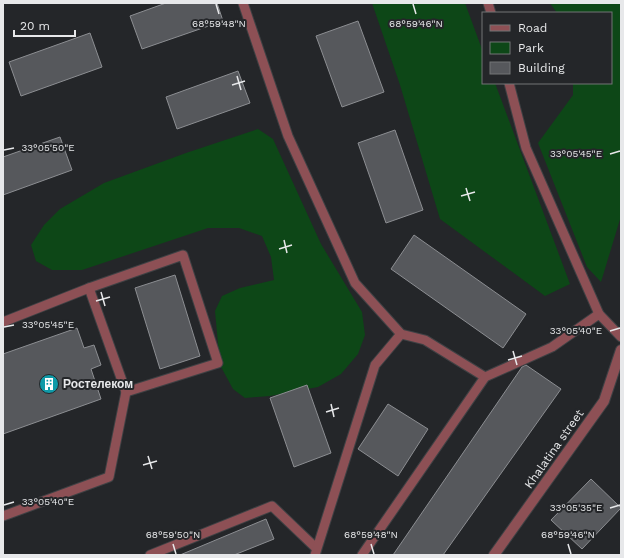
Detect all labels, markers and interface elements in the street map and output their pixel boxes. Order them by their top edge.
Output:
scale bar [14,12,75,38]
legend [482,12,612,84]
text: 68°59'48"N [192,18,246,29]
text: 68°59'46"N [389,18,443,29]
text: 20 m [20,19,50,33]
text: Road [518,21,547,35]
text: Park [518,41,544,55]
text: Building [518,61,565,75]
text: 33°05'50"E [21,142,75,153]
text: 33°05'45"E [550,148,602,159]
text: 33°05'45"E [22,319,74,330]
text: 33°05'40"E [550,325,602,336]
building icon: Ростелеком [38,373,60,395]
place label: Ростелеком [63,377,133,391]
street label: Khalatina street [522,407,586,491]
text: 33°05'40"E [22,496,74,507]
text: 33°05'35"E [550,502,602,513]
text: 68°59'50"N [146,529,200,540]
text: 68°59'48"N [344,529,398,540]
text: 68°59'46"N [541,529,595,540]

